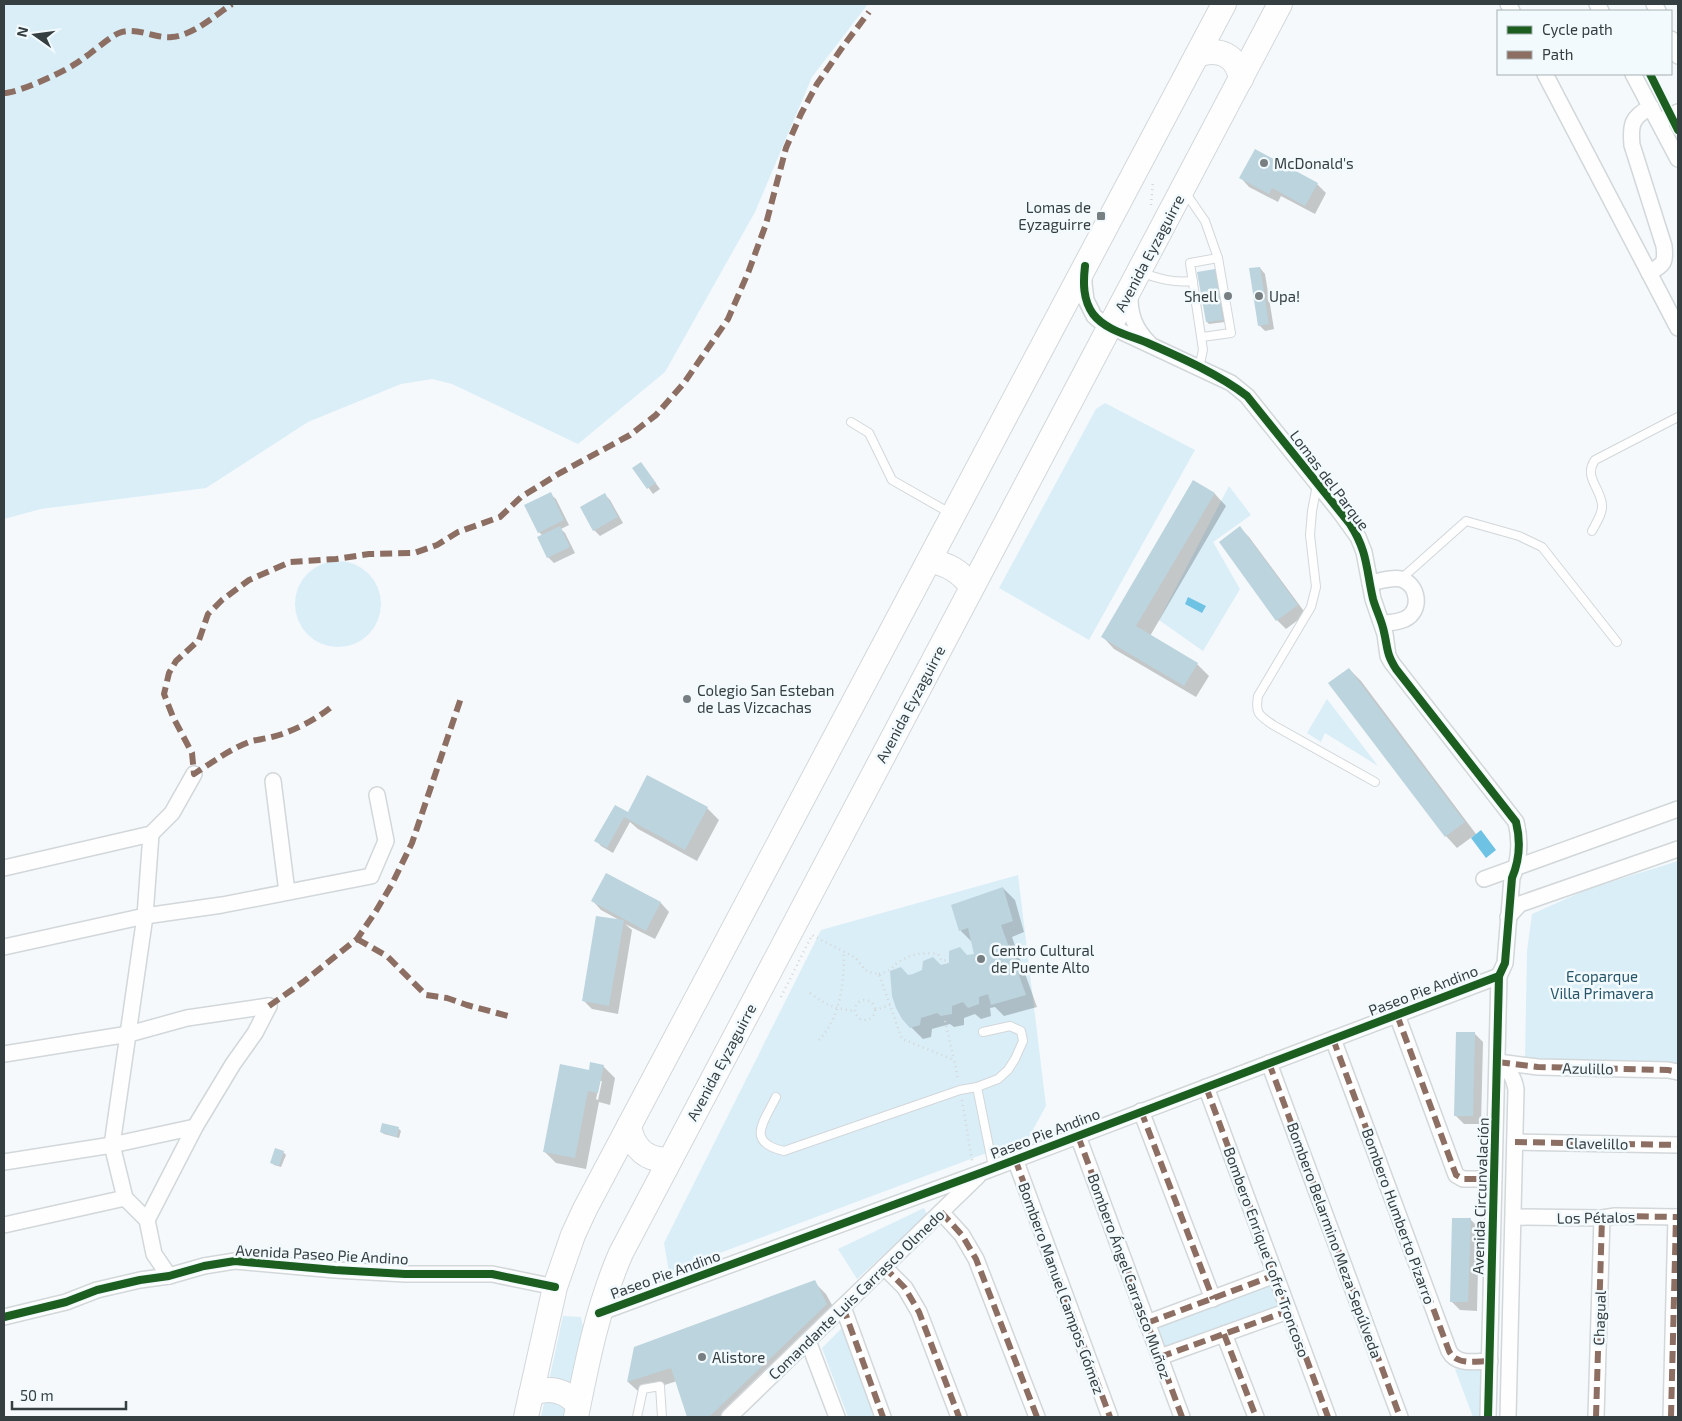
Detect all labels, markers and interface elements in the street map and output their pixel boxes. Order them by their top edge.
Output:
north arrow [10,10,60,60]
legend [1497,10,1672,75]
text: Cycle path [1542,20,1613,38]
text: N [12,25,31,39]
text: Path [1542,45,1573,63]
place label: McDonald's [1274,154,1354,172]
marker: McDonald's [1258,157,1270,169]
street label: Avenida Eyzaguirre [1110,191,1188,315]
place label: Lomas de Eyzaguirre [1018,198,1091,233]
marker: Lomas de Eyzaguirre [1095,210,1107,222]
place label: Shell [1184,287,1219,305]
place label: Upa! [1269,287,1300,305]
marker: Shell [1222,290,1234,302]
marker: Upa! [1253,290,1265,302]
street label: Lomas del Parque [1287,426,1373,534]
street label: Avenida Eyzaguirre [871,642,949,766]
place label: Colegio San Esteban de Las Vizcachas [697,681,835,716]
marker: Colegio San Esteban de Las Vizcachas [681,693,693,705]
place label: Centro Cultural de Puente Alto [991,941,1095,976]
marker: Centro Cultural de Puente Alto [975,953,987,965]
street label: Paseo Pie Andino [1366,961,1480,1019]
park label: Ecoparque Villa Primavera [1550,967,1654,1002]
street label: Avenida Eyzaguirre [682,1000,760,1124]
street label: Azulillo [1562,1059,1614,1077]
street label: Paseo Pie Andino [988,1104,1102,1162]
street label: Avenida Circunvalación [1468,1117,1492,1275]
street label: Bombero Belarmino Meza Sepúlveda [1284,1120,1386,1360]
street label: Bombero Humberto Pizarro [1359,1126,1439,1306]
street label: Clavelillo [1565,1133,1629,1153]
street label: Bombero Enrique Cofré Troncoso [1220,1144,1314,1360]
street label: Bombero Ángel Carrasco Muñoz [1084,1171,1176,1381]
street label: Bombero Manuel Campos Gómez [1015,1180,1109,1396]
street label: Comandante Luis Carrasco Olmedo [764,1205,948,1383]
street label: Los Pétalos [1557,1207,1635,1227]
street label: Avenida Paseo Pie Andino [235,1240,409,1268]
street label: Paseo Pie Andino [608,1246,722,1302]
street label: Chagual [1589,1290,1609,1346]
place label: Alistore [712,1348,765,1366]
marker: Alistore [696,1351,708,1363]
scale bar [12,1378,126,1410]
text: 50 m [20,1386,54,1404]

